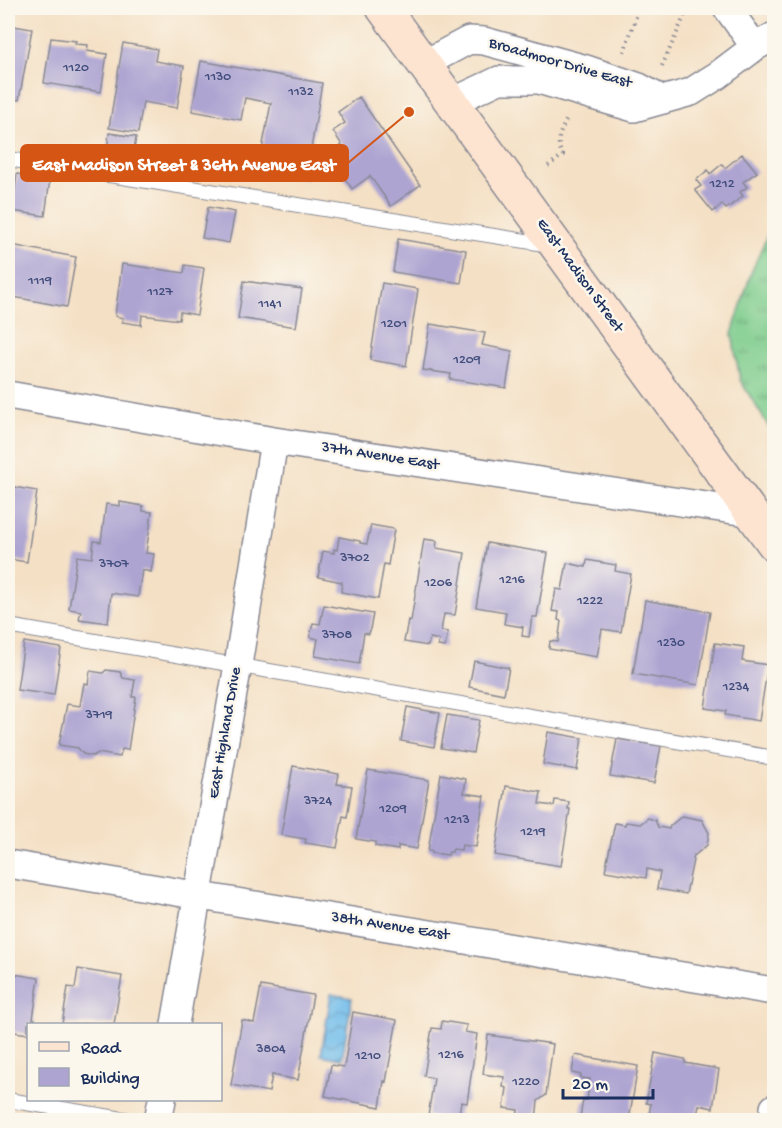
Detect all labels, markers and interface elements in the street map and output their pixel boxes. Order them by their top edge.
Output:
street label: Broadmoor Drive East [485,34,635,94]
house number: 1120 [62,60,89,77]
house number: 1130 [204,69,231,86]
house number: 1132 [287,84,314,101]
callout: East Madison Street & 36th Avenue East [21,145,348,181]
text: East Madison Street & 36th Avenue East [32,156,337,177]
house number: 1212 [708,176,735,193]
street label: East Madison Street [531,215,628,338]
house number: 1119 [27,273,52,290]
house number: 1127 [146,284,173,301]
house number: 1141 [257,296,282,313]
house number: 1201 [380,316,407,333]
house number: 1209 [452,352,481,369]
street label: 37th Avenue East [319,438,442,476]
house number: 3702 [339,550,370,567]
house number: 3707 [98,556,130,573]
house number: 1216 [498,572,526,589]
house number: 1206 [423,575,453,592]
house number: 1222 [576,593,603,610]
house number: 3708 [321,627,352,644]
house number: 1230 [656,635,685,652]
street label: East Highland Drive [205,665,247,800]
house number: 1234 [722,679,750,696]
house number: 3719 [84,707,113,724]
house number: 3724 [303,793,332,810]
house number: 1209 [378,801,407,818]
house number: 1213 [443,812,470,829]
house number: 1219 [519,824,546,841]
street label: 38th Avenue East [329,908,452,946]
legend [27,1023,222,1101]
text: Road [81,1039,122,1060]
house number: 3804 [255,1041,286,1058]
house number: 1216 [437,1047,465,1064]
house number: 1210 [354,1048,381,1065]
scale bar [563,1062,653,1100]
text: Building [80,1069,140,1090]
house number: 1220 [511,1074,540,1091]
text: 20 m [572,1075,608,1096]

